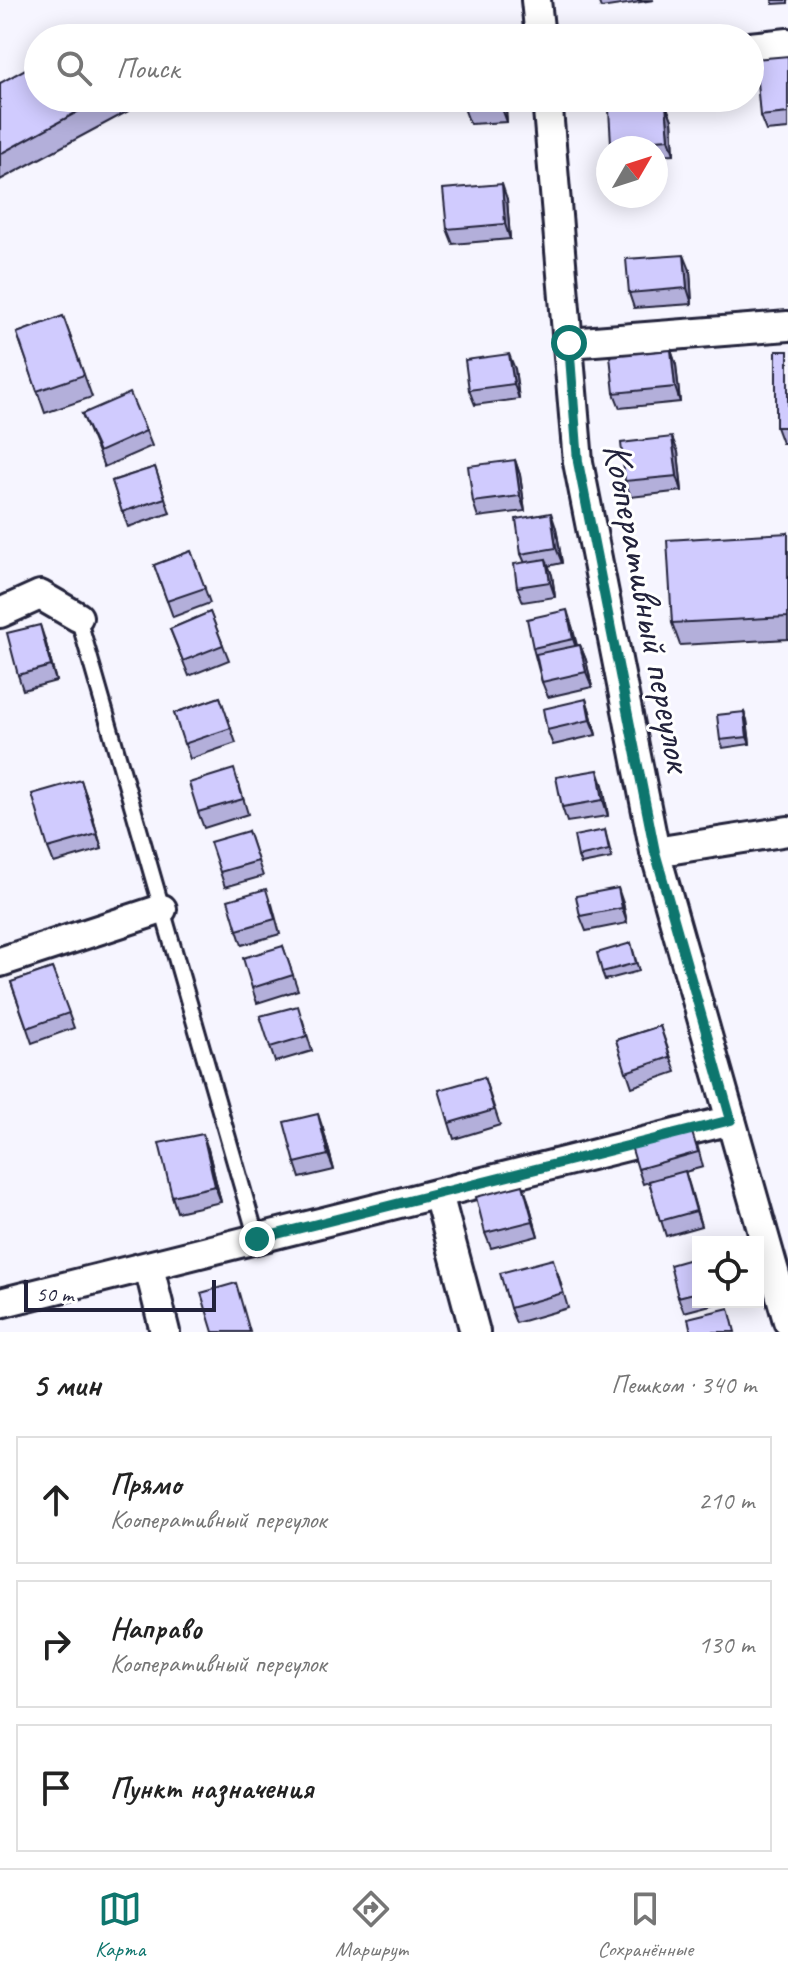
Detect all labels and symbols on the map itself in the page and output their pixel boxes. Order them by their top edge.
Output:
north arrow [596,136,668,208]
route start [551,325,587,361]
street label: Кооперативный переулок [592,439,705,779]
route end [239,1221,275,1257]
scale bar [24,1276,216,1312]

